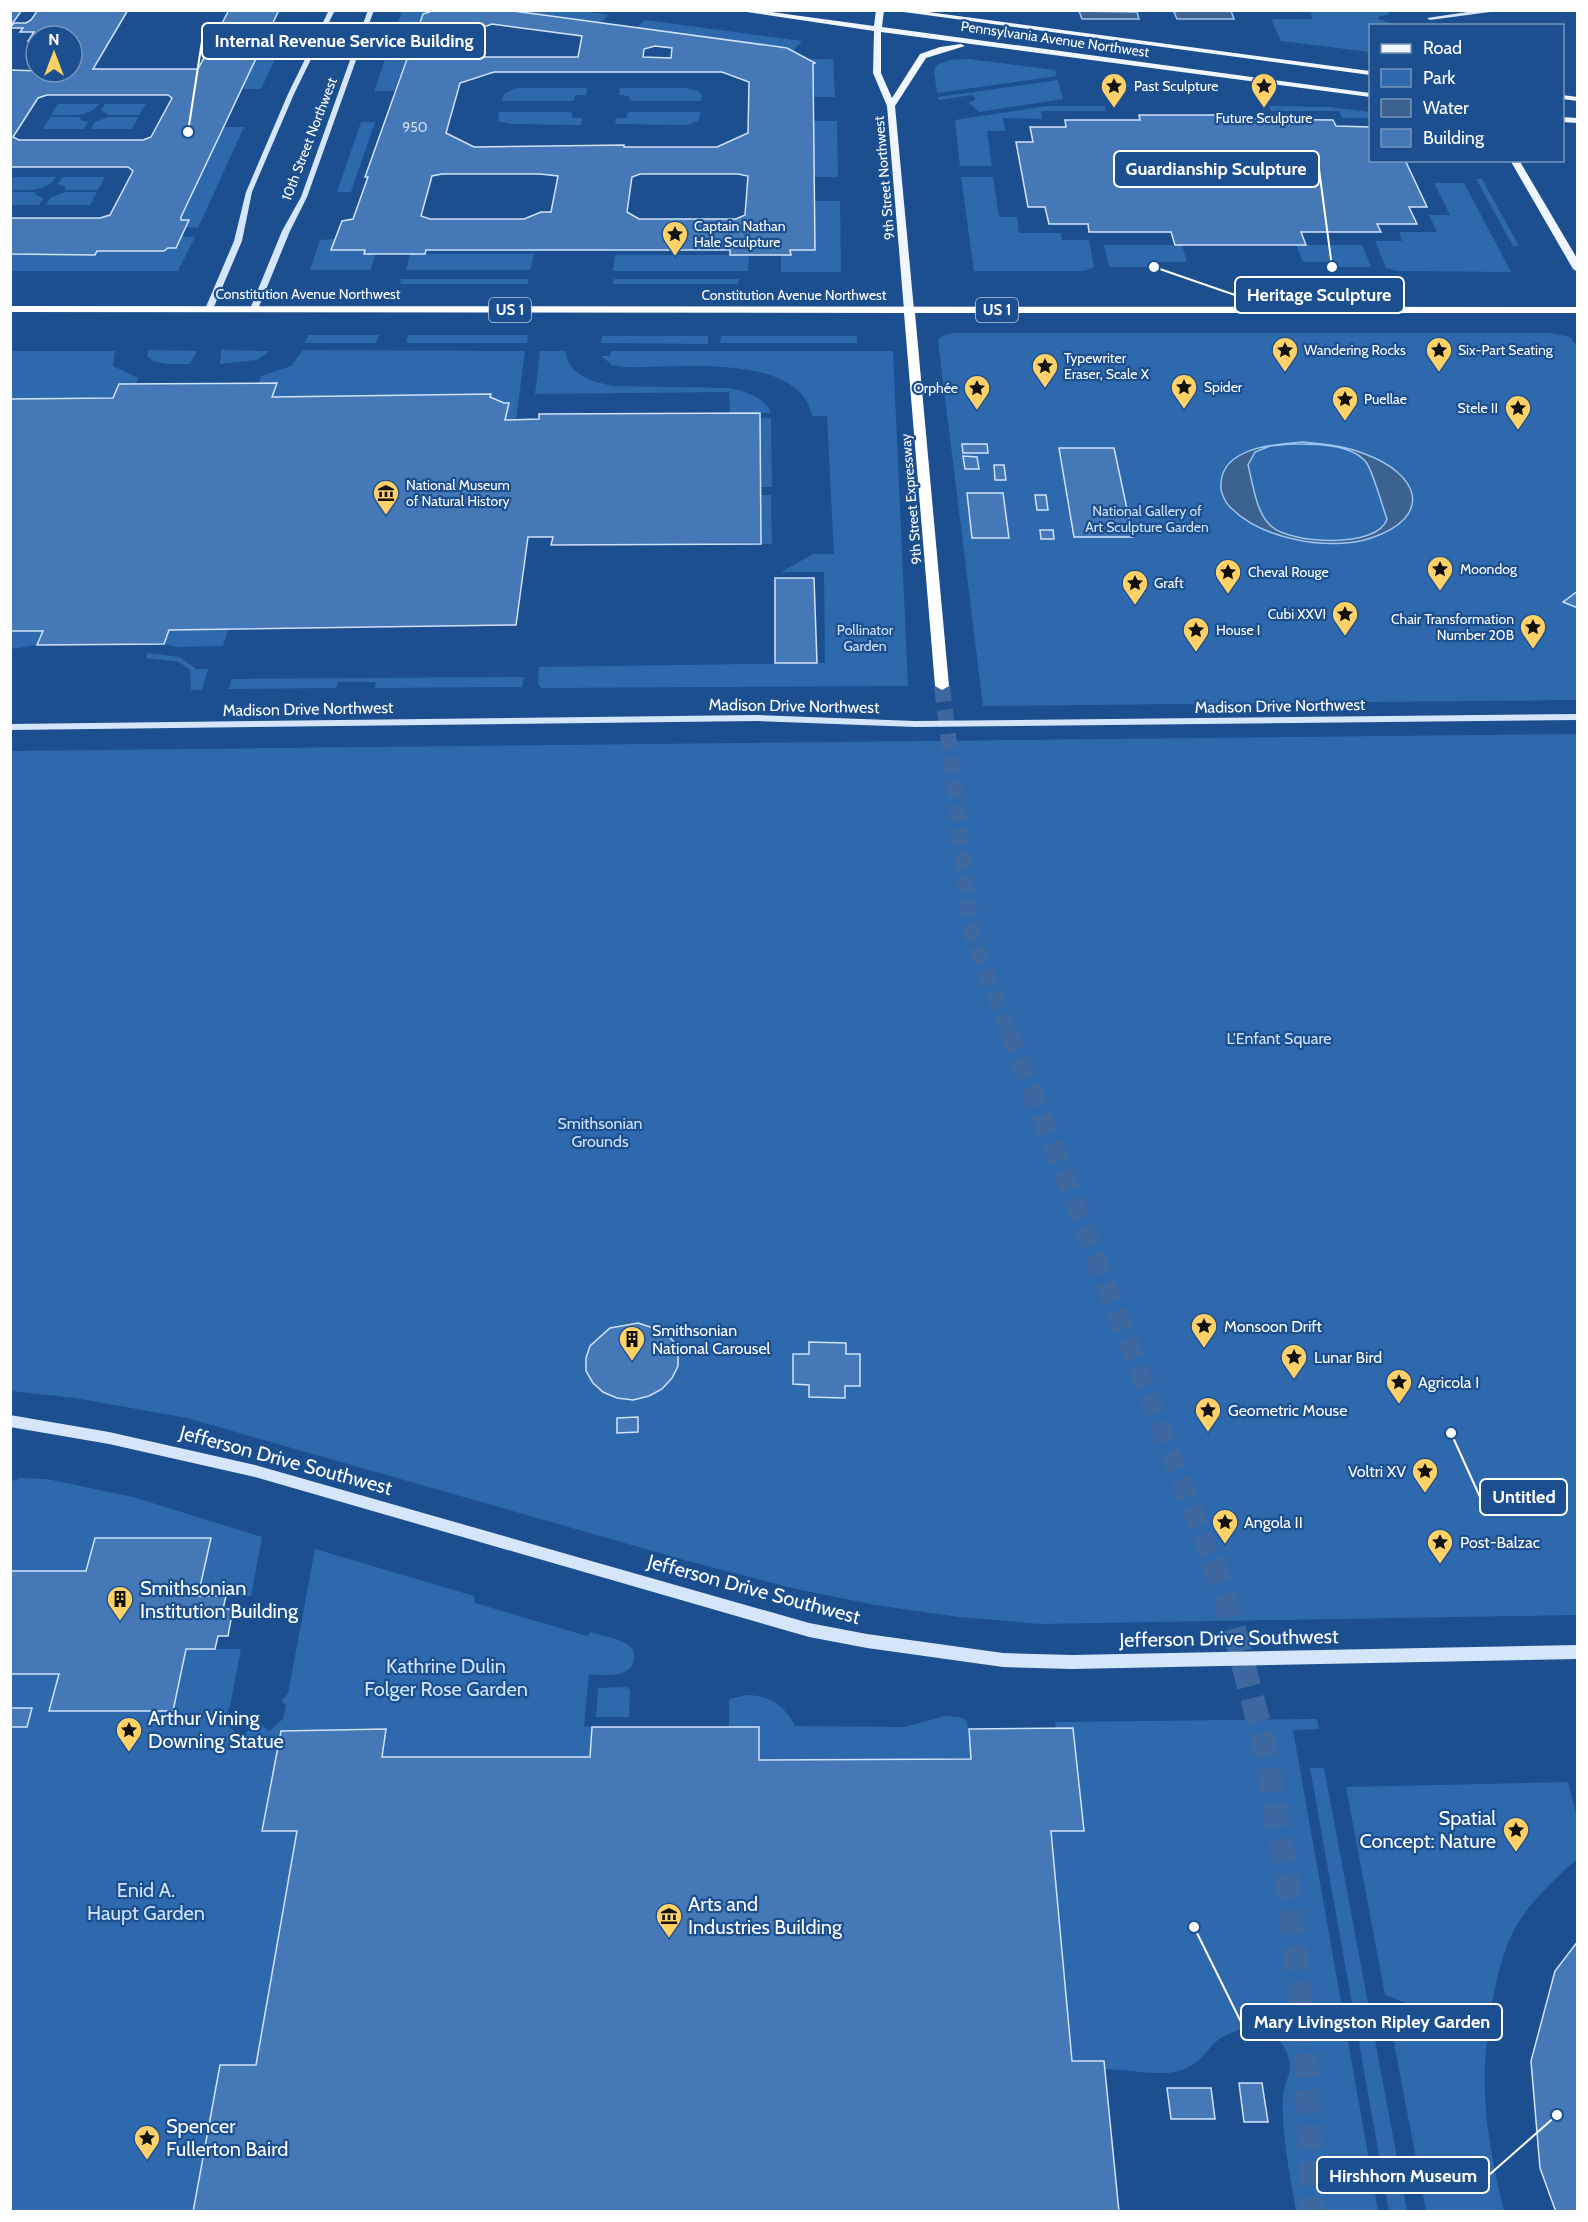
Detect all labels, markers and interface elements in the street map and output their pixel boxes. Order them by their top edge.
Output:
street label: Pennsylvania Avenue Northwest [960,17,1151,61]
callout: Internal Revenue Service Building [202,23,485,59]
north arrow [24,24,84,84]
legend [1369,24,1564,162]
text: N [48,30,60,49]
text: Internal Revenue Service Building [214,30,474,52]
text: Road [1423,37,1462,59]
text: Park [1423,67,1456,89]
place icon: Past Sculpture [1099,71,1129,109]
place icon: Future Sculpture [1249,71,1279,109]
street label: 10th Street Northwest [277,75,341,203]
place label: Past Sculpture [1134,77,1219,95]
text: Water [1423,97,1469,119]
place label: Future Sculpture [1215,109,1313,127]
street label: 9th Street Northwest [870,115,898,241]
house number: 950 [402,118,428,136]
text: Building [1423,127,1485,149]
callout: Guardianship Sculpture [1114,151,1319,187]
text: Guardianship Sculpture [1126,158,1306,180]
place label: Captain Nathan Hale Sculpture [694,217,786,251]
place icon: Captain Nathan Hale Sculpture [660,219,690,257]
callout: Heritage Sculpture [1235,277,1404,313]
text: Heritage Sculpture [1247,284,1391,306]
street label: Constitution Avenue Northwest [215,285,401,303]
street label: Constitution Avenue Northwest [701,286,887,304]
road number: US 1 [489,298,531,322]
road number: US 1 [976,298,1018,322]
place icon: Wandering Rocks [1270,335,1300,373]
place icon: Six-Part Seating [1424,335,1454,373]
place label: Wandering Rocks [1304,341,1406,359]
place label: Six-Part Seating [1458,341,1554,359]
place label: Typewriter Eraser, Scale X [1064,349,1150,383]
place icon: Typewriter Eraser, Scale X [1030,351,1060,389]
place icon: Spider [1169,372,1199,410]
place icon: Orphée [962,373,992,411]
place label: Spider [1204,378,1243,396]
place label: Orphée [913,379,958,397]
place icon: Puellae [1330,384,1360,422]
place label: Puellae [1364,390,1407,408]
place icon: Stele II [1503,393,1533,431]
place label: Stele II [1458,399,1498,417]
street label: 9th Street Expressway [896,433,926,565]
place label: National Museum of Natural History [406,476,510,510]
museum icon: National Museum of Natural History [371,478,401,516]
park label: National Gallery of Art Sculpture Garden [1085,502,1209,536]
place icon: Moondog [1425,554,1455,592]
place icon: Cheval Rouge [1213,557,1243,595]
place label: Moondog [1460,560,1518,578]
place label: Cheval Rouge [1248,563,1329,581]
place icon: Graft [1120,568,1150,606]
place label: Graft [1154,574,1184,592]
place icon: Cubi XXVI [1330,599,1360,637]
place label: Cubi XXVI [1268,605,1326,623]
place label: Chair Transformation Number 20B [1391,610,1514,644]
place icon: Chair Transformation Number 20B [1518,612,1548,650]
place icon: House I [1181,615,1211,653]
park label: Pollinator Garden [837,621,894,655]
place label: House I [1216,621,1260,639]
street label: Madison Drive Northwest [708,695,880,717]
street label: Madison Drive Northwest [1194,695,1366,717]
street label: Madison Drive Northwest [222,698,394,720]
park label: L'Enfant Square [1227,1029,1331,1048]
park label: Smithsonian Grounds [557,1114,643,1151]
place icon: Monsoon Drift [1189,1311,1219,1349]
place label: Monsoon Drift [1224,1317,1323,1336]
place label: Smithsonian National Carousel [652,1321,771,1358]
building icon: Smithsonian National Carousel [617,1324,647,1362]
place icon: Lunar Bird [1279,1342,1309,1380]
place label: Lunar Bird [1314,1348,1382,1367]
place icon: Agricola I [1384,1367,1414,1405]
place label: Agricola I [1418,1373,1479,1392]
place icon: Geometric Mouse [1193,1395,1223,1433]
place label: Geometric Mouse [1228,1401,1347,1420]
street label: Jefferson Drive Southwest [176,1420,395,1500]
place icon: Voltri XV [1410,1456,1440,1494]
place label: Voltri XV [1348,1462,1406,1481]
callout: Untitled [1480,1479,1567,1515]
text: Untitled [1492,1486,1556,1508]
place icon: Angola II [1210,1507,1240,1545]
place label: Angola II [1244,1513,1303,1532]
place icon: Post-Balzac [1425,1527,1455,1565]
place label: Post-Balzac [1460,1533,1540,1552]
street label: Jefferson Drive Southwest [644,1549,863,1629]
place label: Smithsonian Institution Building [140,1576,299,1623]
building icon: Smithsonian Institution Building [105,1584,135,1622]
street label: Jefferson Drive Southwest [1118,1624,1339,1652]
park label: Kathrine Dulin Folger Rose Garden [364,1654,528,1701]
place label: Arthur Vining Downing Statue [148,1706,284,1753]
place icon: Arthur Vining Downing Statue [114,1715,144,1753]
place label: Spatial Concept: Nature [1359,1806,1496,1853]
place icon: Spatial Concept: Nature [1501,1815,1531,1853]
park label: Enid A. Haupt Garden [87,1878,205,1925]
place label: Arts and Industries Building [688,1892,843,1939]
museum icon: Arts and Industries Building [654,1901,684,1939]
callout: Mary Livingston Ripley Garden [1241,2004,1502,2040]
text: Mary Livingston Ripley Garden [1254,2011,1490,2033]
place label: Spencer Fullerton Baird [166,2114,288,2161]
place icon: Spencer Fullerton Baird [132,2123,162,2161]
callout: Hirshhorn Museum [1317,2157,1489,2193]
text: Hirshhorn Museum [1329,2165,1477,2187]

